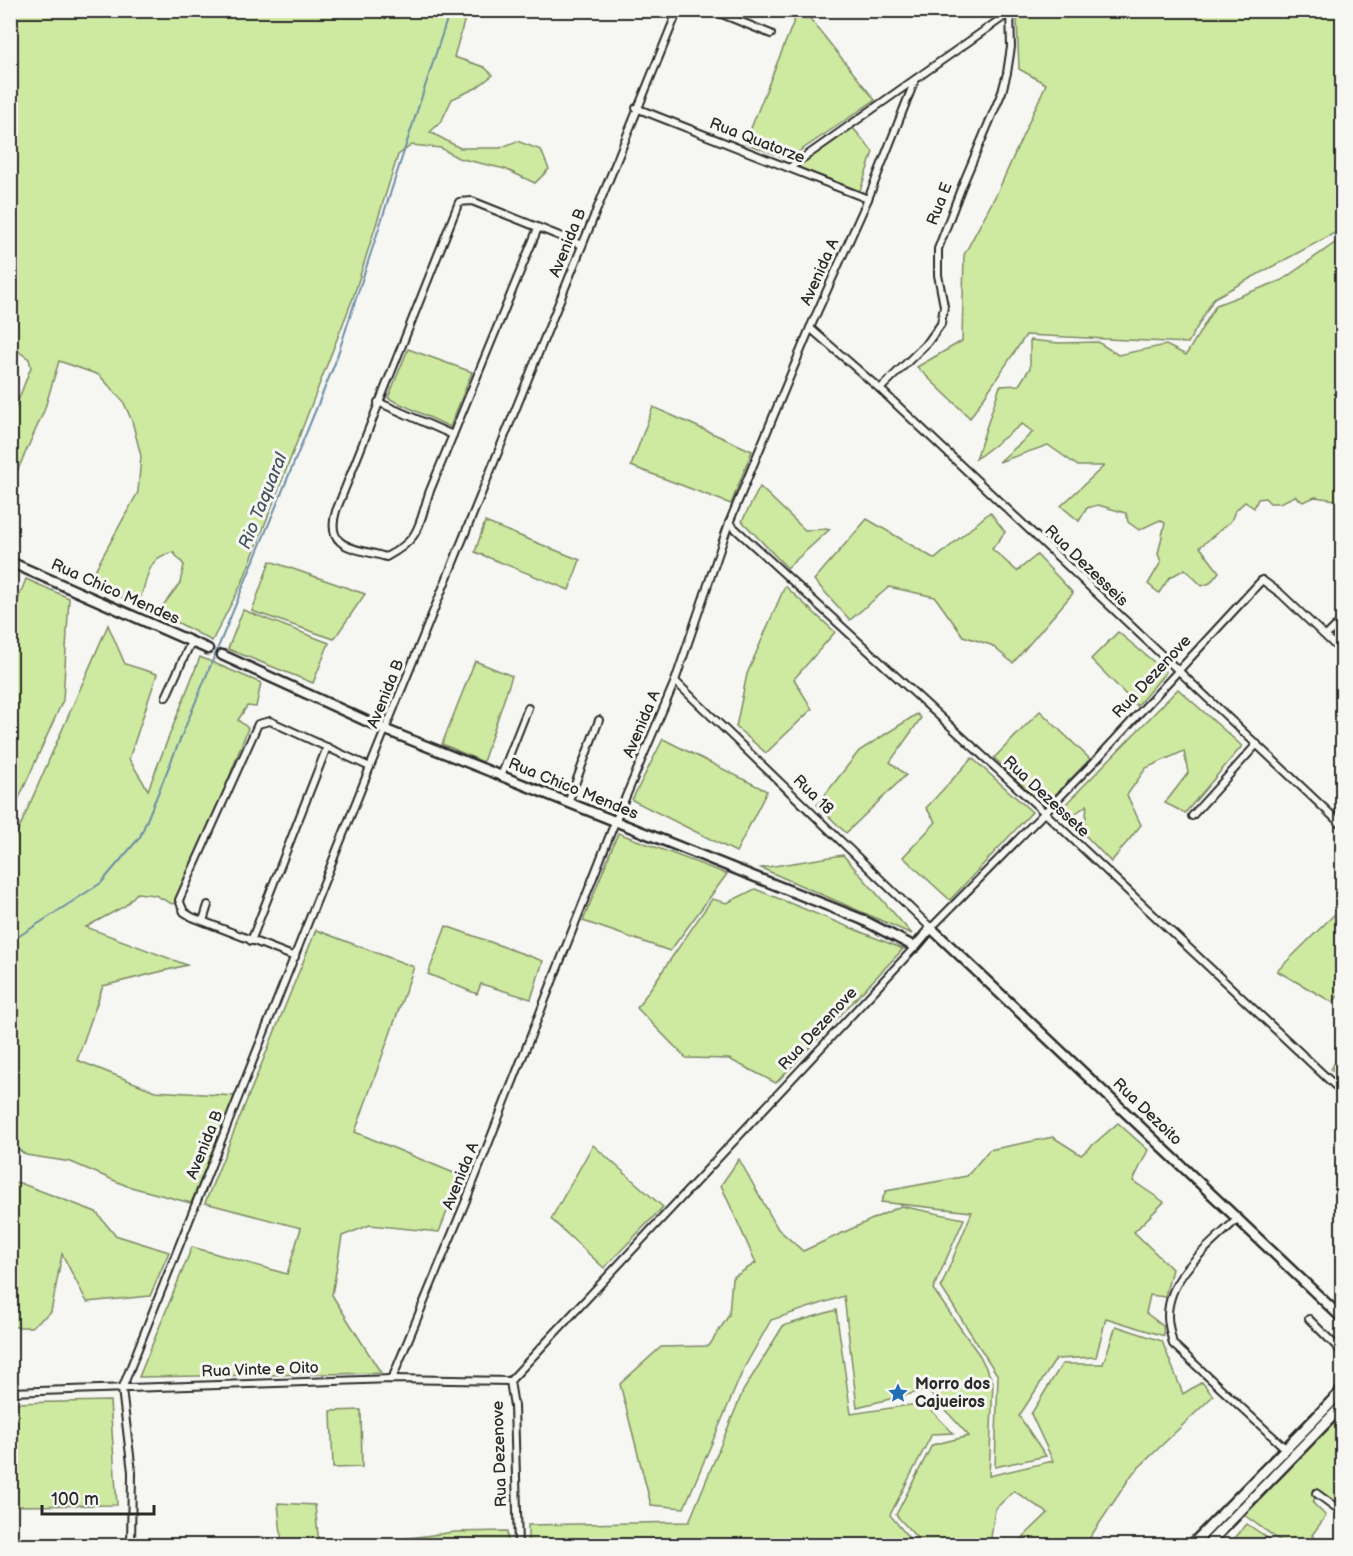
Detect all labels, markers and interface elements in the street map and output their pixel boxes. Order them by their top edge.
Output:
street label: Rua Quatorze [707,114,808,168]
street label: Rua E [923,180,957,228]
street label: Avenida B [546,206,590,280]
street label: Avenida A [797,235,843,309]
water label: Rio Taquaral [234,449,292,552]
street label: Rua Dezesseis [1040,521,1132,611]
street label: Rua Chico Mendes [48,555,182,629]
street label: Rua Dezenove [1109,631,1196,722]
street label: Avenida B [364,657,408,731]
street label: Avenida A [619,687,665,761]
street label: Rua Dezessete [999,752,1093,842]
street label: Rua Chico Mendes [505,754,641,824]
street label: Rua 18 [789,771,837,819]
street label: Rua Dezenove [775,983,862,1074]
street label: Rua Dezoito [1109,1074,1185,1150]
street label: Avenida B [183,1108,227,1182]
street label: Avenida A [439,1139,483,1213]
street label: Rua Vinte e Oito [201,1358,319,1382]
place label: Morro dos Cajueiros [915,1375,990,1412]
place icon: Morro dos Cajueiros [886,1381,910,1405]
street label: Rua Dezenove [489,1400,511,1508]
scale bar [42,1478,154,1516]
text: 100 m [51,1489,99,1510]

